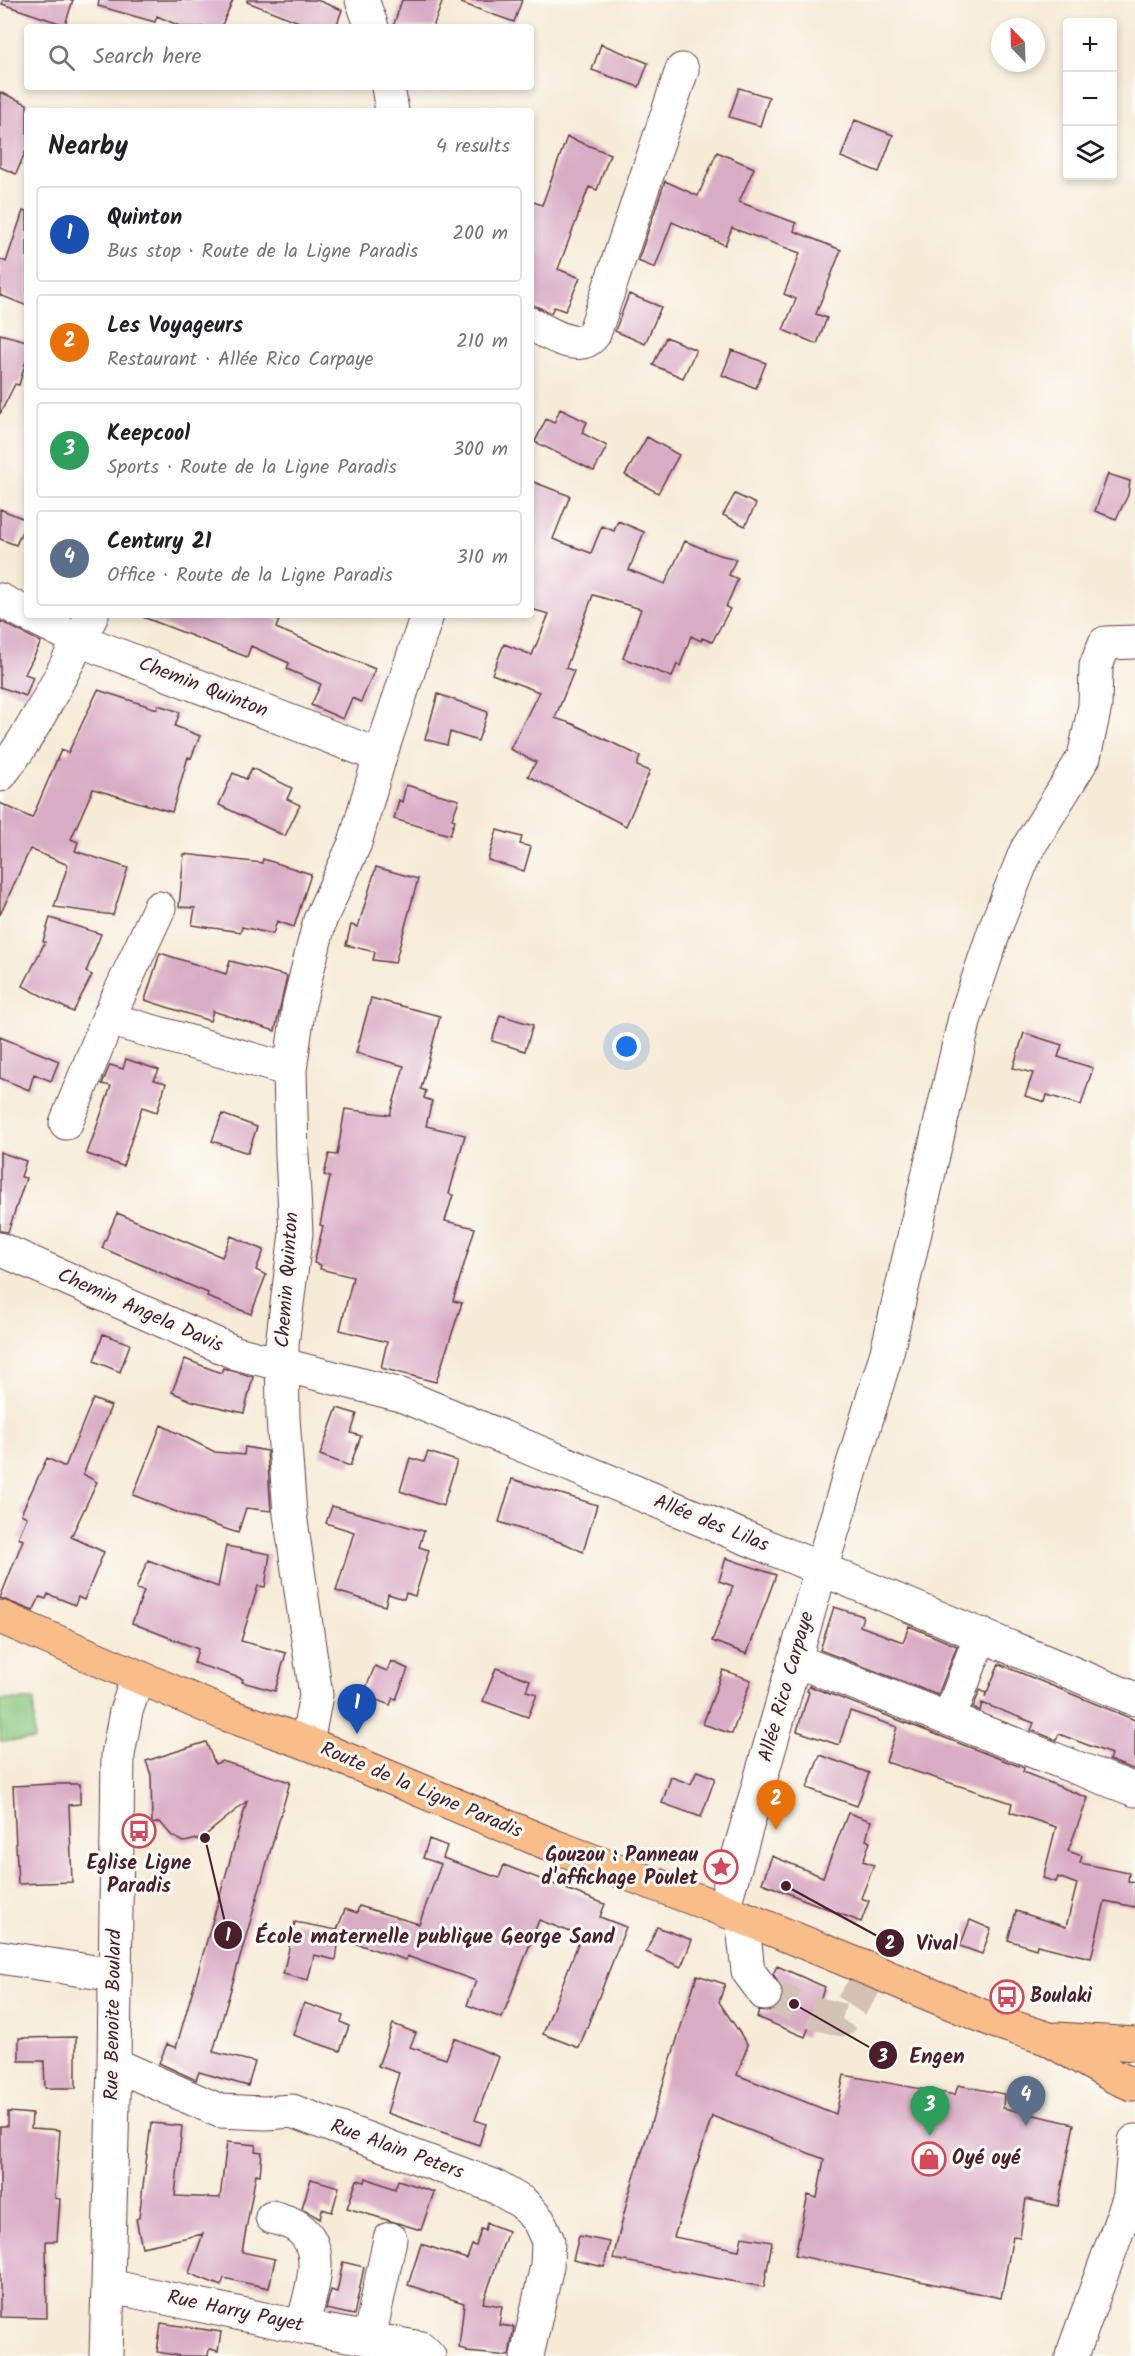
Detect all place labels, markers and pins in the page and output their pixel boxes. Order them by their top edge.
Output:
pin: 1 [338,1684,376,1734]
pin: 2 [756,1780,796,1830]
bus stop icon: Eglise Ligne Paradis [121,1813,157,1849]
place label: Gouzou : Panneau d'affichage Poulet [541,1840,699,1895]
place label: Eglise Ligne Paradis [87,1848,192,1903]
place icon: Gouzou : Panneau d'affichage Poulet [703,1849,739,1885]
callout: École maternelle publique George Sand [213,1916,626,1955]
callout: Vival [875,1923,970,1962]
bus stop icon: Boulaki [989,1979,1025,2015]
place label: Boulaki [1030,1981,1093,2013]
callout: Engen [868,2036,977,2075]
pin: 4 [1006,2076,1046,2126]
pin: 3 [910,2086,950,2136]
shop icon: Oyé oyé [911,2141,947,2177]
place label: Oyé oyé [952,2143,1021,2175]

